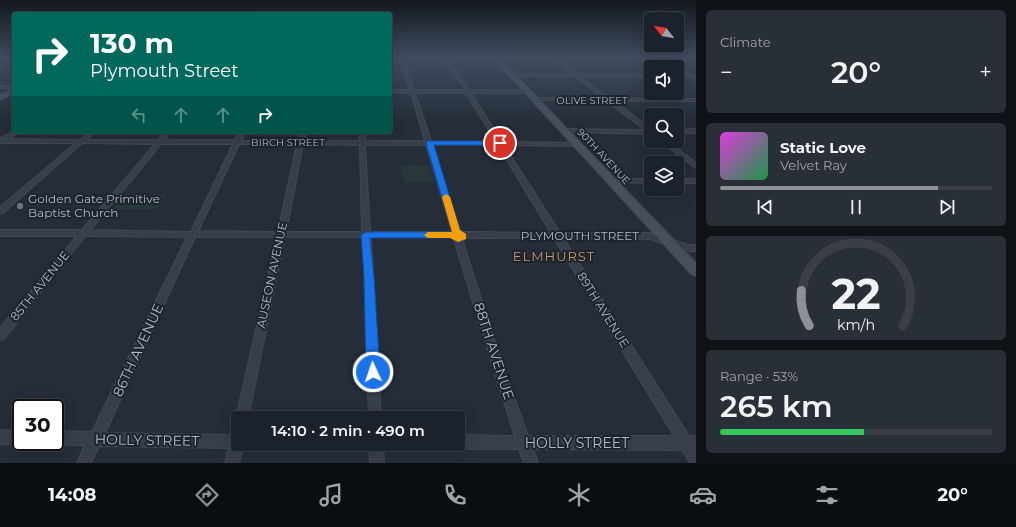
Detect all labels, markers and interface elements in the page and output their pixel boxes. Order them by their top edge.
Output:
north arrow [644,12,684,52]
map controls [644,12,684,196]
text: 130 m [90,26,174,60]
icon: right [24,28,76,80]
text: Climate [720,34,771,50]
text: 20° [831,54,881,91]
text: − [720,59,733,86]
text: + [979,59,992,86]
text: Plymouth Street [90,60,239,82]
button: sound [644,60,684,100]
street label: OLIVE STREET [556,94,628,107]
icon: left [128,104,150,126]
icon: ahead [170,104,192,126]
icon: ahead [212,104,234,126]
icon: right [254,104,276,126]
button: search [644,108,684,148]
pin [483,126,517,160]
street label: 90TH AVENUE [574,126,633,187]
icon: arrive [489,132,511,154]
street label: BIRCH STREET [251,136,325,149]
text: Static Love [780,138,866,157]
button: layers [644,156,684,196]
text: Velvet Ray [780,157,847,173]
place label: Golden Gate Primitive Baptist Church [28,191,160,220]
icon: previous [754,196,776,218]
icon: pause [845,196,867,218]
icon: next [936,196,958,218]
marker: Golden Gate Primitive Baptist Church [15,201,25,211]
street label: AUSEON AVENUE [253,221,290,329]
street label: PLYMOUTH STREET [521,228,639,243]
street label: 85TH AVENUE [7,248,72,324]
district label: ELMHURST [513,248,595,264]
street label: 89TH AVENUE [574,269,633,350]
text: 22 [831,269,881,319]
street label: 88TH AVENUE [470,300,518,402]
street label: 86TH AVENUE [109,301,167,399]
text: km/h [837,316,875,334]
position arrow [352,351,394,393]
text: Range · 53% [720,368,798,384]
text: 265 km [720,388,833,425]
speed limit sign: 30 [12,399,64,451]
text: 14:10 · 2 min · 490 m [271,421,425,440]
street label: HOLLY STREET [95,430,199,450]
street label: HOLLY STREET [525,434,629,452]
icon: directions [193,481,221,509]
icon: music [317,481,345,509]
icon: phone [441,481,469,509]
icon: climate [565,481,593,509]
icon: car [689,481,717,509]
icon: filters [813,481,841,509]
text: 14:08 [48,484,97,506]
text: 20° [937,484,968,506]

